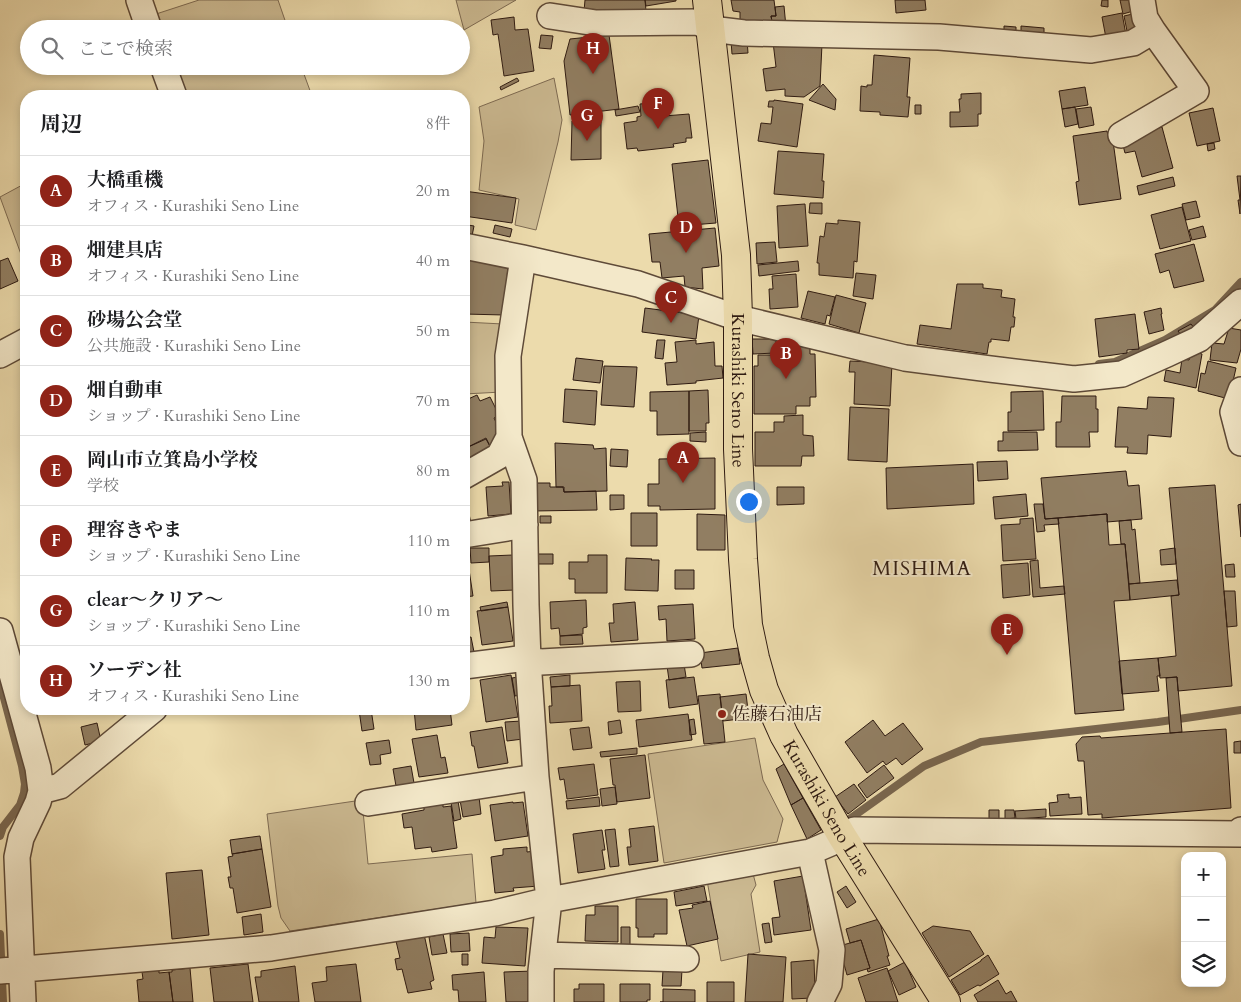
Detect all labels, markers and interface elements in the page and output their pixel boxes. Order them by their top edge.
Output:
search box [20,20,470,75]
pin: H [577,33,609,74]
icon: search [38,34,66,62]
text: ここで検索 [78,36,173,62]
pin: F [642,88,674,129]
pin: G [571,100,603,141]
text: 周辺 [40,110,82,139]
text: 8件 [426,113,450,135]
text: 大橋重機 [87,167,163,193]
text: A [50,180,62,202]
text: 20 m [416,180,450,202]
text: オフィス · Kurashiki Seno Line [87,195,299,217]
pin: D [670,212,702,253]
text: 畑建具店 [87,237,163,263]
text: B [50,250,62,272]
text: 40 m [416,250,450,272]
text: オフィス · Kurashiki Seno Line [87,265,299,287]
pin: C [655,282,687,323]
text: 砂場公会堂 [87,307,182,333]
street label: Kurashiki Seno Line [725,313,751,468]
text: C [50,320,62,342]
text: 50 m [416,320,450,342]
text: 公共施設 · Kurashiki Seno Line [87,335,301,357]
pin: B [770,338,802,379]
text: 畑自動車 [87,377,163,403]
text: D [49,390,63,412]
text: 70 m [416,390,450,412]
text: ショップ · Kurashiki Seno Line [87,405,301,427]
pin: A [667,442,699,483]
text: 岡山市立箕島小学校 [87,447,258,473]
text: E [51,460,61,482]
text: 80 m [416,460,450,482]
text: 学校 [87,475,119,497]
your location [736,489,762,515]
text: 理容きやま [87,517,182,543]
text: F [51,530,61,552]
text: 110 m [408,530,450,552]
text: ショップ · Kurashiki Seno Line [87,545,301,567]
district label: MISHIMA [872,555,972,582]
text: clear～クリア～ [87,587,223,613]
text: G [49,600,63,622]
text: 110 m [408,600,450,622]
pin: E [991,614,1023,655]
text: ショップ · Kurashiki Seno Line [87,615,301,637]
text: ソーデン社 [87,657,182,683]
text: H [49,670,63,692]
text: 130 m [408,670,450,692]
text: オフィス · Kurashiki Seno Line [87,685,299,707]
place label: 佐藤石油店 [732,702,822,727]
marker: 佐藤石油店 [716,708,728,720]
street label: Kurashiki Seno Line [776,736,876,882]
map controls [1181,852,1226,987]
button: + [1181,852,1226,897]
button: − [1181,897,1226,942]
button: layers [1181,942,1226,987]

